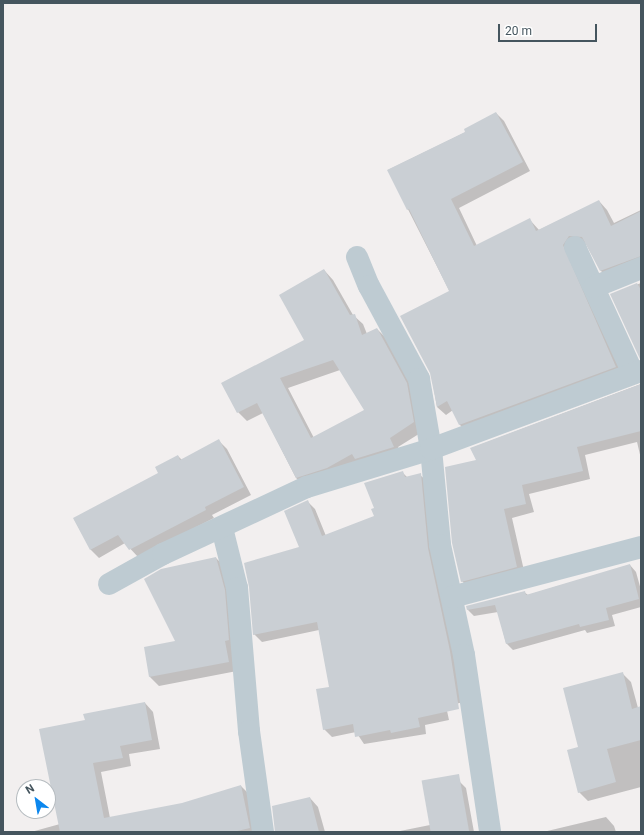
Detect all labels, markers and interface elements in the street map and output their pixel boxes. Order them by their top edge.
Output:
scale bar [500,16,599,42]
text: 20 m [505,24,532,38]
north arrow [16,779,56,819]
text: N [23,782,37,797]

